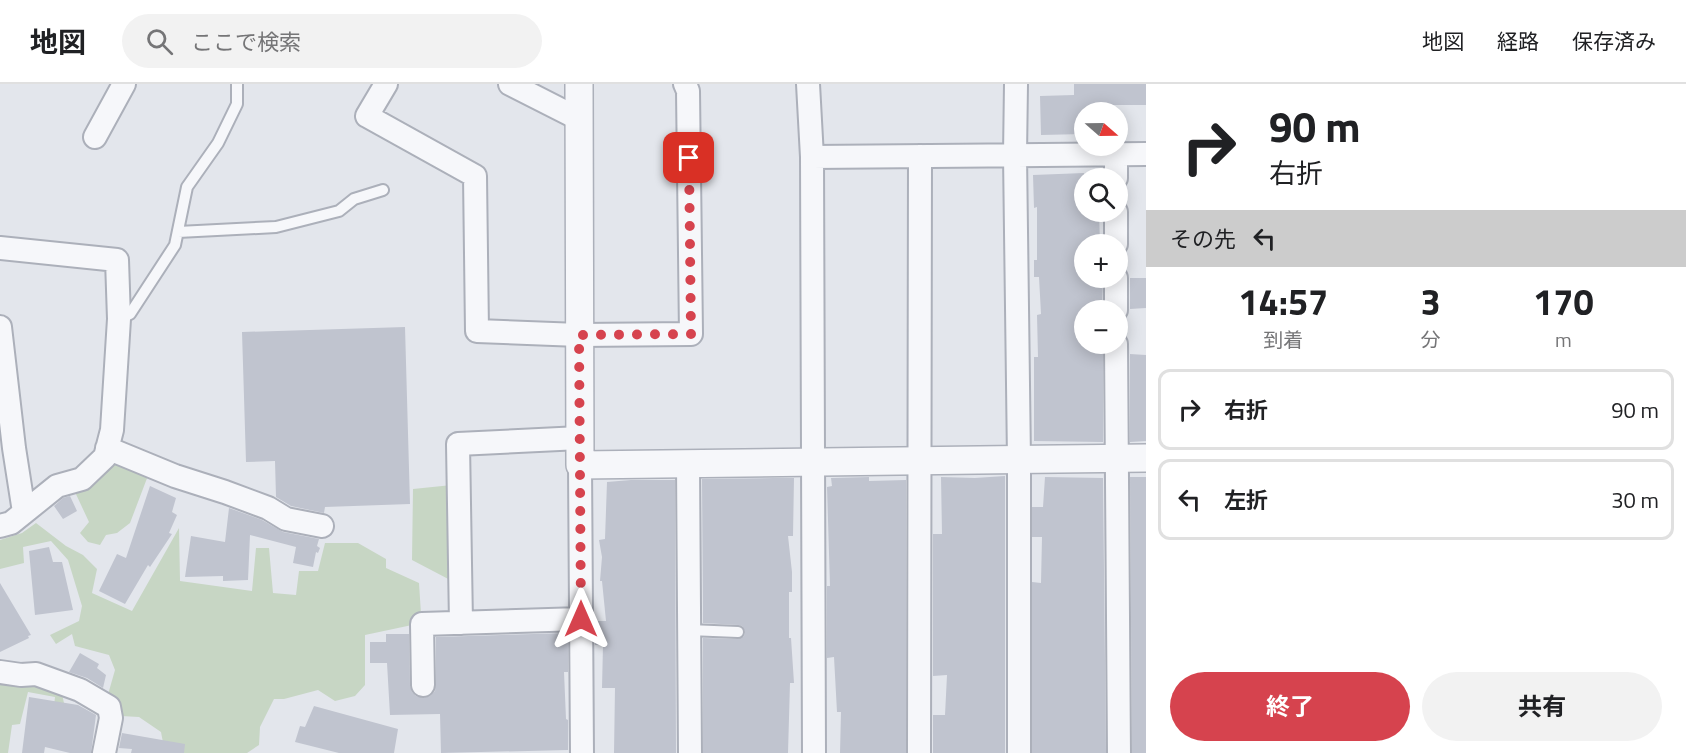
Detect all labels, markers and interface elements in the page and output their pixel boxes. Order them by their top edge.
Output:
search box [122,14,542,68]
text: 地図 [30,20,86,63]
icon: search [143,25,176,58]
text: ここで検索 [191,25,301,59]
text: 地図 [1422,25,1464,57]
text: 経路 [1497,25,1539,57]
text: 保存済み [1572,25,1656,57]
text: 90 m [1269,94,1361,158]
north arrow [1074,102,1128,156]
map controls [1074,102,1128,354]
icon: right [1170,108,1248,186]
pin [663,132,714,183]
icon: arrive [672,141,705,174]
text: 右折 [1269,152,1323,193]
button: search [1074,168,1128,222]
text: その先 [1170,222,1236,256]
icon: left [1248,222,1281,255]
button: + [1074,234,1128,288]
text: 14:57 [1238,274,1328,329]
text: 3 [1421,274,1441,329]
text: 170 [1533,274,1594,329]
button: − [1074,300,1128,354]
text: 到着 [1263,324,1303,355]
text: 分 [1421,324,1441,355]
text: m [1555,324,1572,355]
icon: right [1173,393,1206,426]
text: 右折 [1224,393,1268,427]
text: 90 m [1611,393,1659,427]
icon: left [1173,483,1206,516]
text: 左折 [1224,483,1268,517]
text: 30 m [1611,483,1659,517]
position arrow [549,587,613,651]
button: 終了 [1170,672,1410,741]
button: 共有 [1422,672,1662,741]

